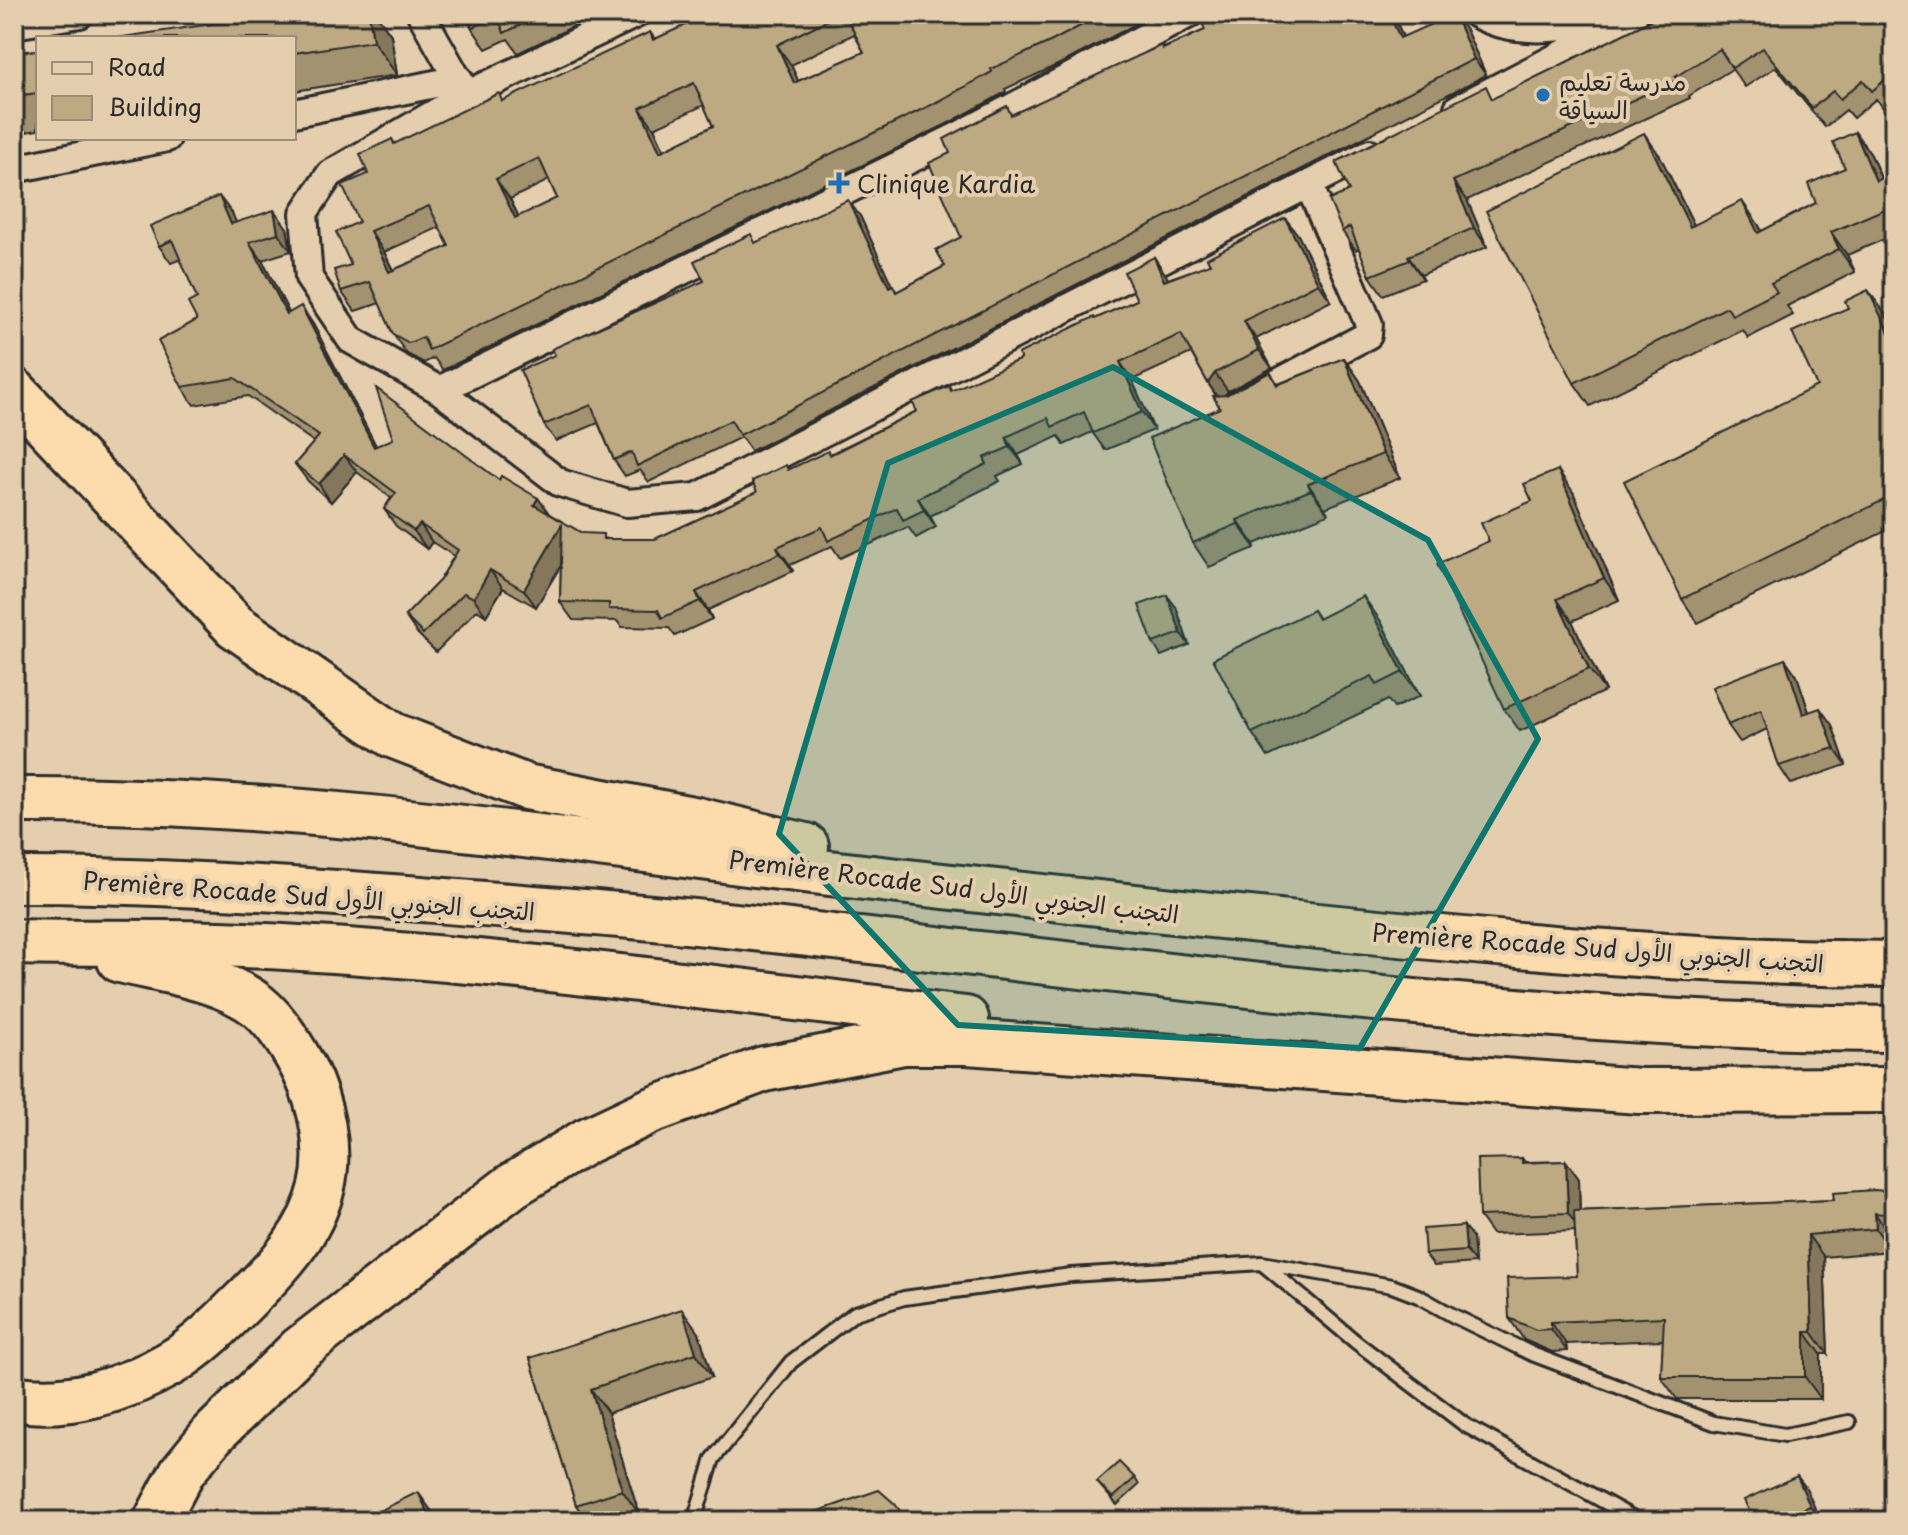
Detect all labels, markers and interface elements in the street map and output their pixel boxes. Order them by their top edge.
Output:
legend [36,36,296,140]
text: Road [108,48,166,84]
place label: مدرسة تعليم السياقة [1559,63,1686,127]
marker: مدرسة تعليم السياقة [1534,86,1552,104]
text: Building [108,88,202,124]
place label: Clinique Kardia [857,165,1035,201]
marker: Clinique Kardia [828,172,850,194]
street label: Première Rocade Sud التجنب الجنوبي الأول [726,841,1181,936]
street label: Première Rocade Sud التجنب الجنوبي الأول [81,861,536,934]
street label: Première Rocade Sud التجنب الجنوبي الأول [1370,913,1825,986]

